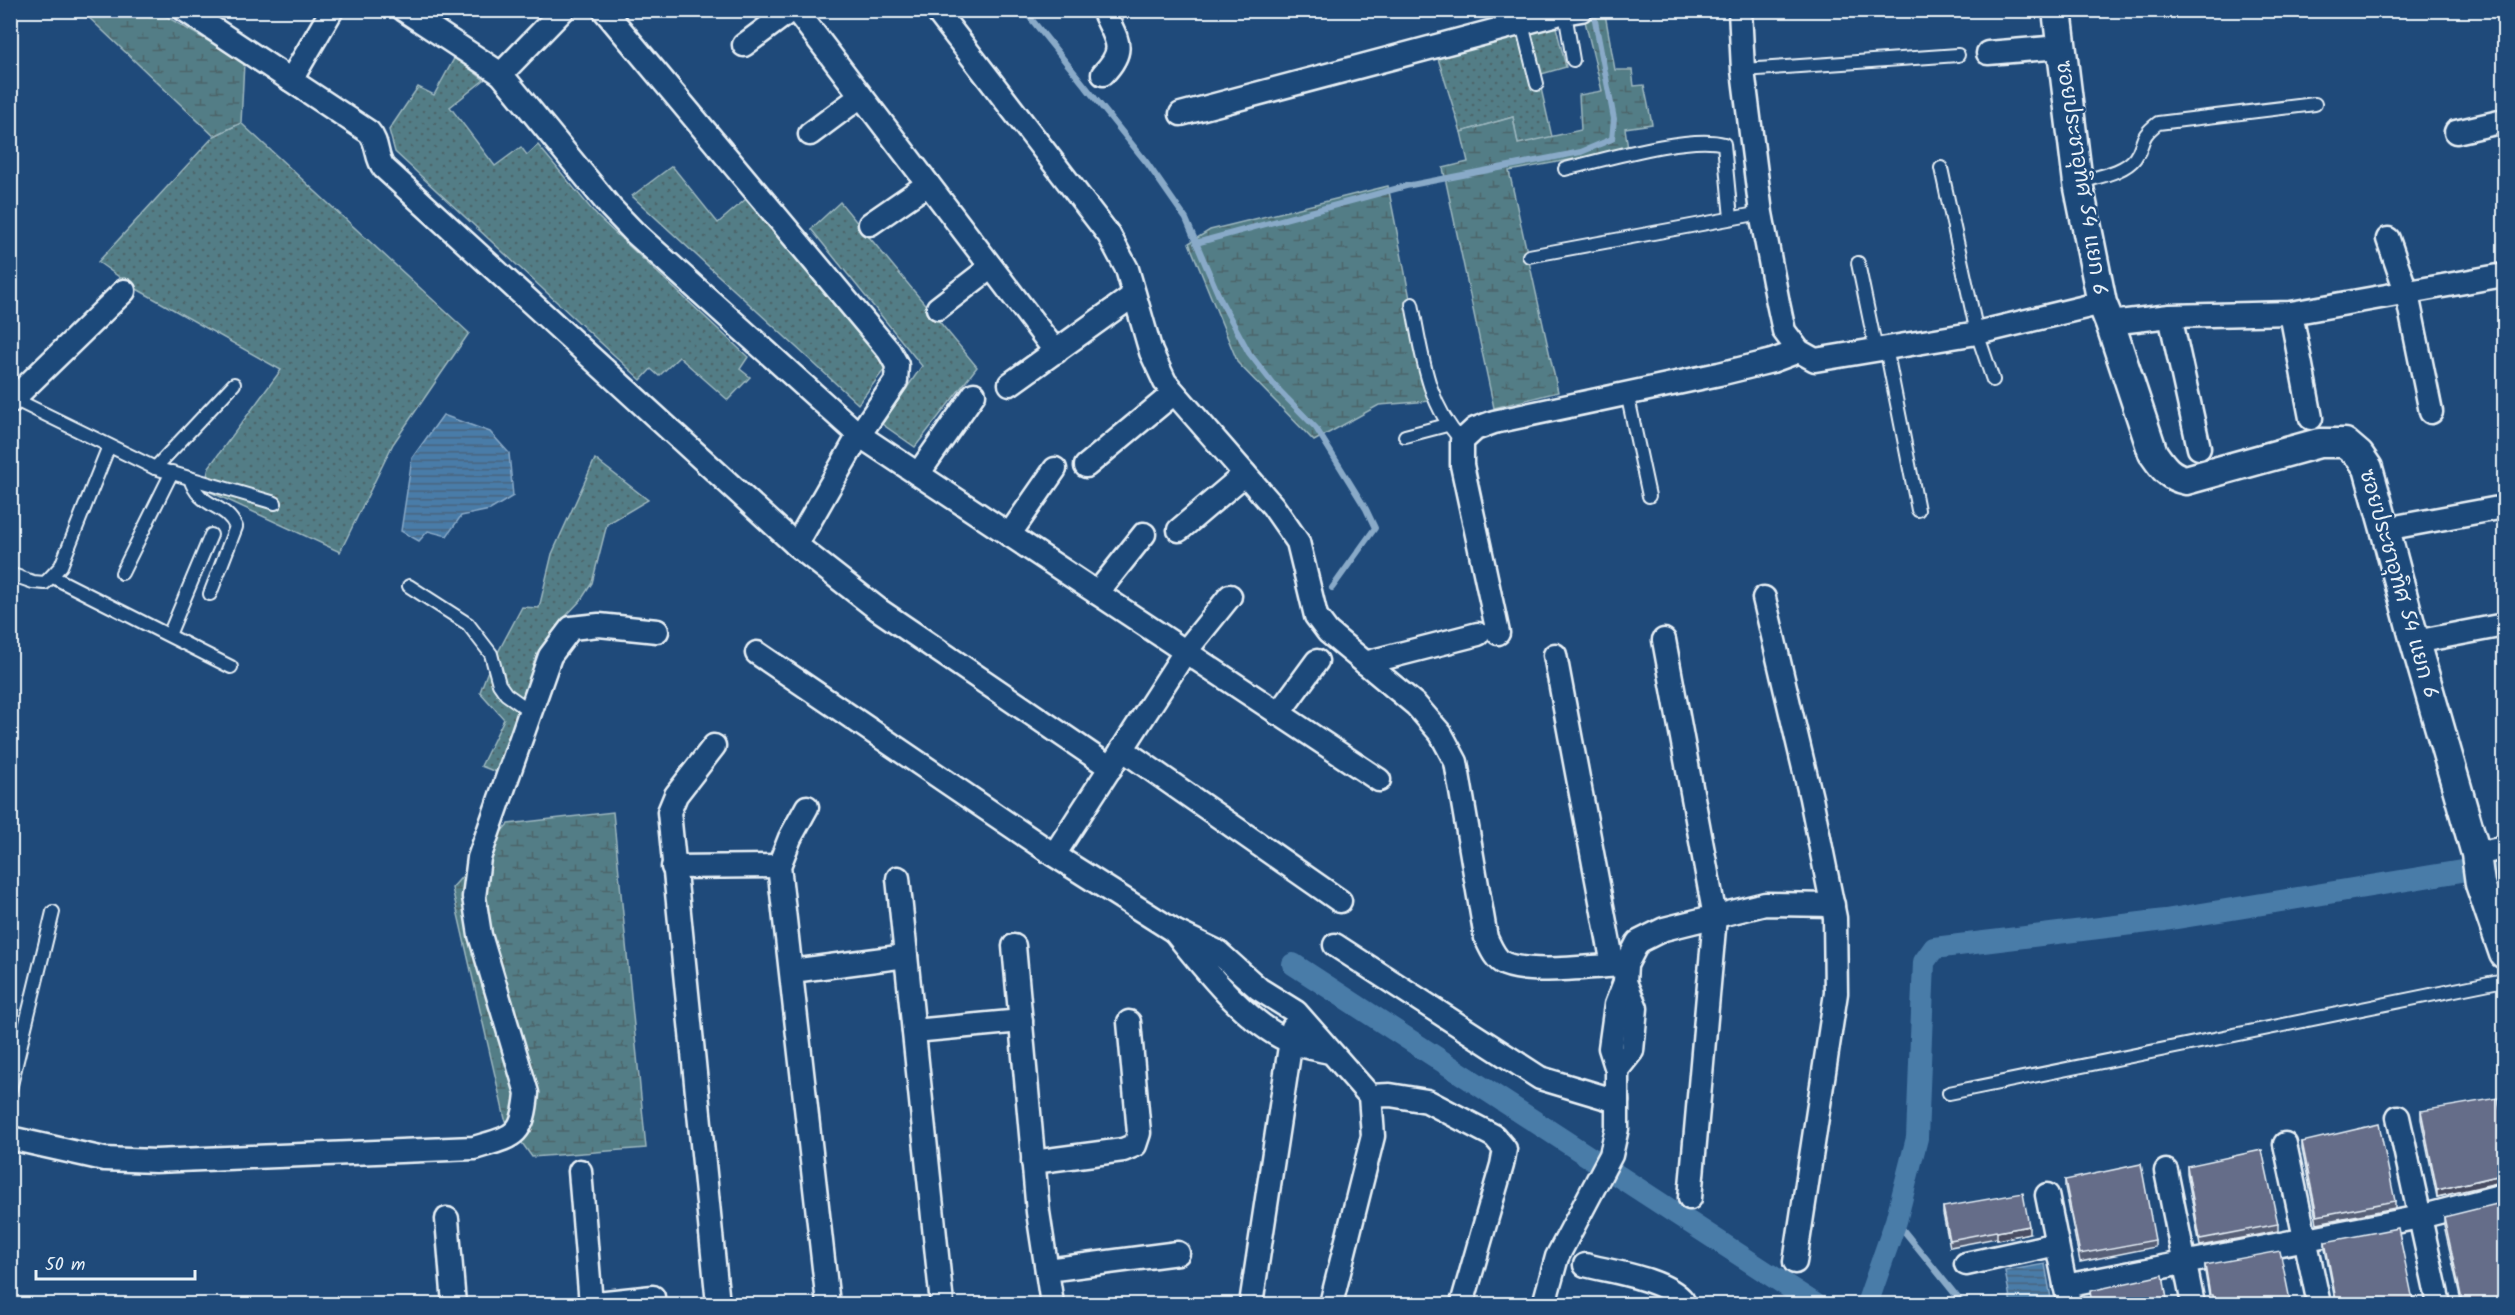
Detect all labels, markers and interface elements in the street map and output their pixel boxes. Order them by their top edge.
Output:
street label: ซอยประชาอุทิศ 54 แยก 6 [2046,58,2116,298]
street label: ซอยประชาอุทิศ 54 แยก 6 [2349,466,2447,702]
scale bar [36,1243,195,1281]
text: 50 m [45,1251,85,1280]

